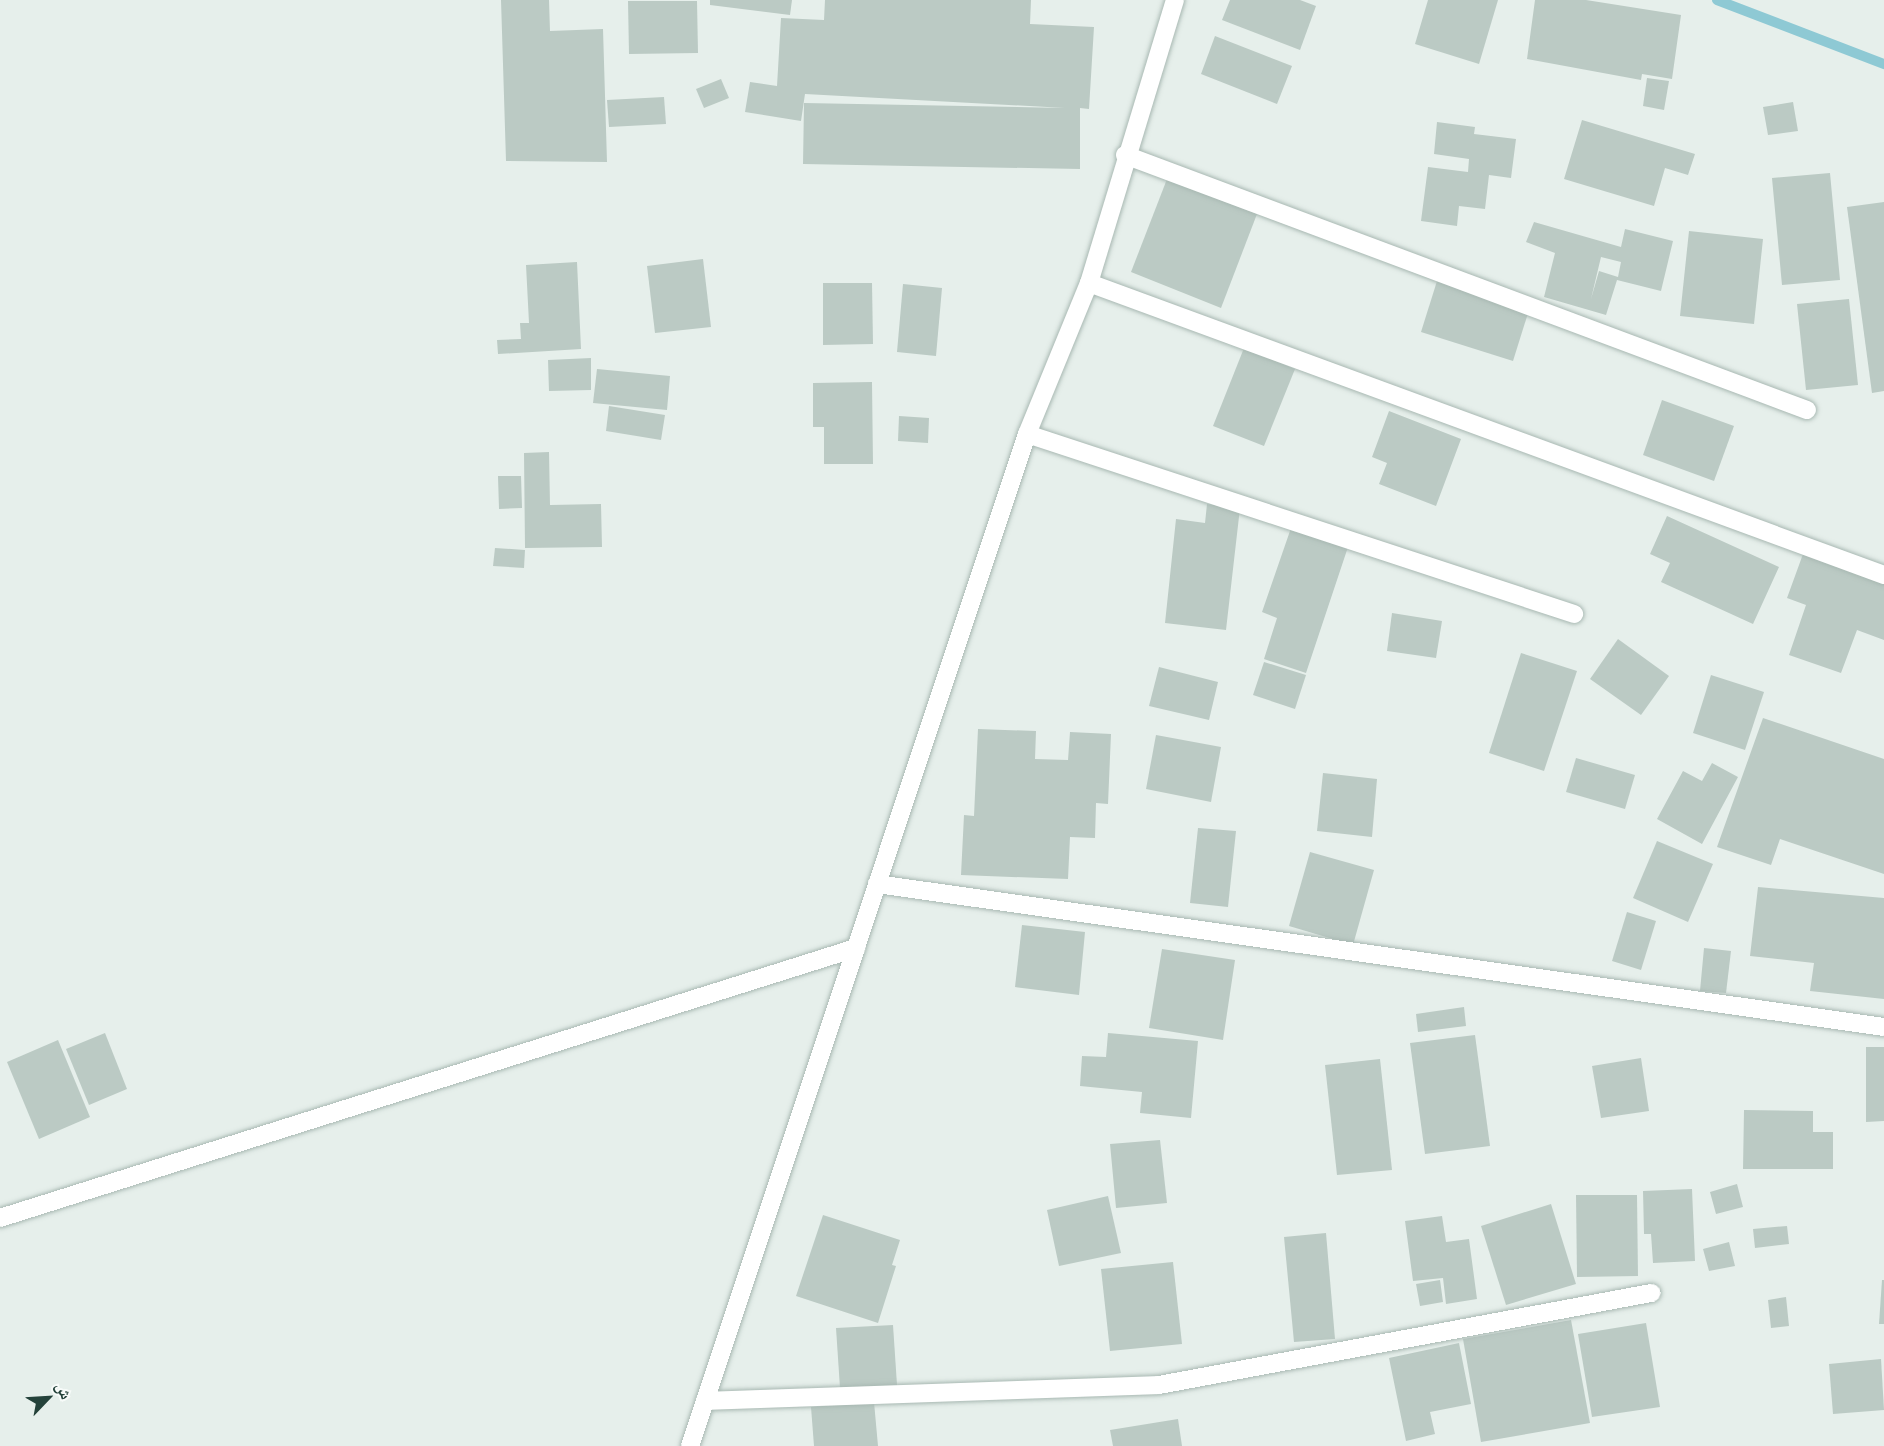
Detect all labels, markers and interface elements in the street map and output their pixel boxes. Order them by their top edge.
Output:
north arrow [18,1368,78,1428]
text: ش [53,1379,76,1402]

